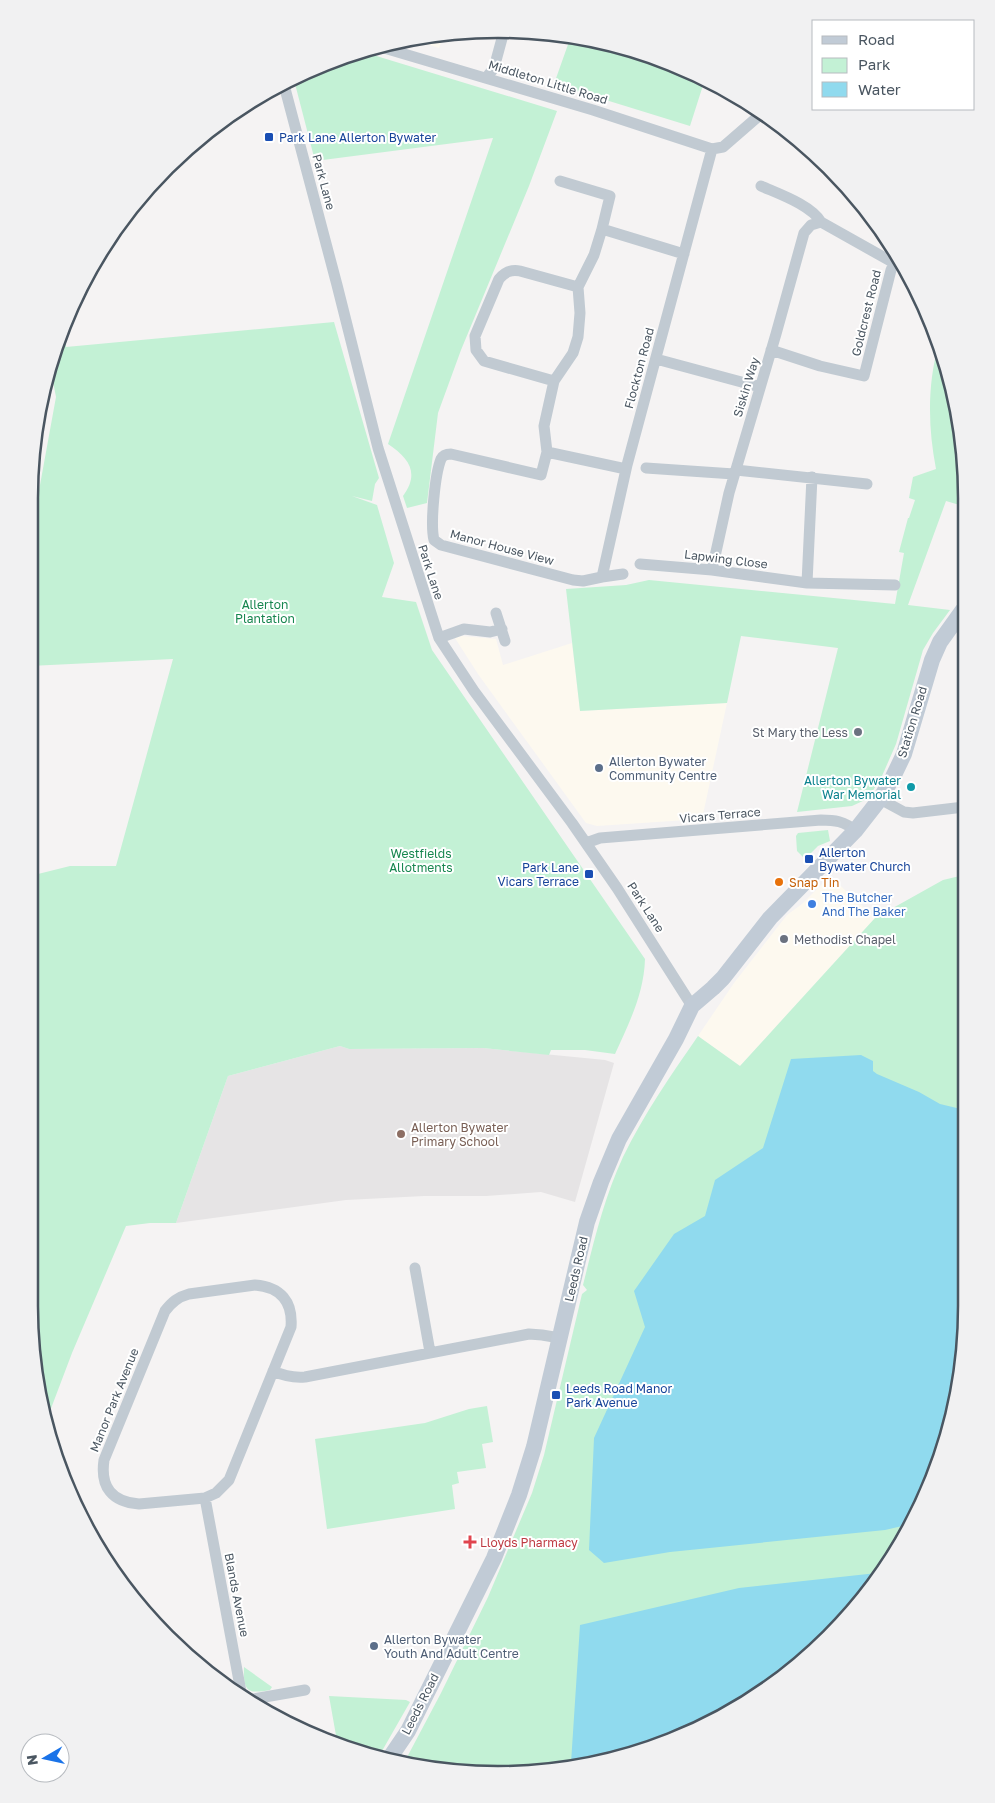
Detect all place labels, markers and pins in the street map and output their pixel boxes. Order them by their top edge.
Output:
place label: Park Lane Allerton Bywater [279,130,436,145]
marker: Park Lane Allerton Bywater [263,131,275,143]
place label: St Mary the Less [752,725,848,740]
marker: St Mary the Less [852,726,864,738]
place label: Allerton Bywater Community Centre [609,754,717,783]
marker: Allerton Bywater Community Centre [593,762,605,774]
place label: Allerton Bywater War Memorial [804,773,901,802]
marker: Allerton Bywater War Memorial [905,781,917,793]
place label: Allerton Bywater Church [819,845,911,874]
marker: Allerton Bywater Church [803,853,815,865]
place label: Park Lane Vicars Terrace [498,860,579,889]
marker: Park Lane Vicars Terrace [583,868,595,880]
place label: Snap Tin [789,875,839,890]
marker: Snap Tin [773,876,785,888]
place label: The Butcher And The Baker [822,890,906,919]
marker: The Butcher And The Baker [806,898,818,910]
place label: Methodist Chapel [794,932,896,947]
marker: Methodist Chapel [778,933,790,945]
place label: Allerton Bywater Primary School [411,1120,508,1149]
marker: Allerton Bywater Primary School [395,1128,407,1140]
place label: Leeds Road Manor Park Avenue [566,1381,672,1410]
marker: Leeds Road Manor Park Avenue [550,1389,562,1401]
place label: Lloyds Pharmacy [480,1535,578,1550]
marker: Lloyds Pharmacy [464,1536,476,1548]
place label: Allerton Bywater Youth And Adult Centre [384,1632,519,1661]
marker: Allerton Bywater Youth And Adult Centre [368,1640,380,1652]

